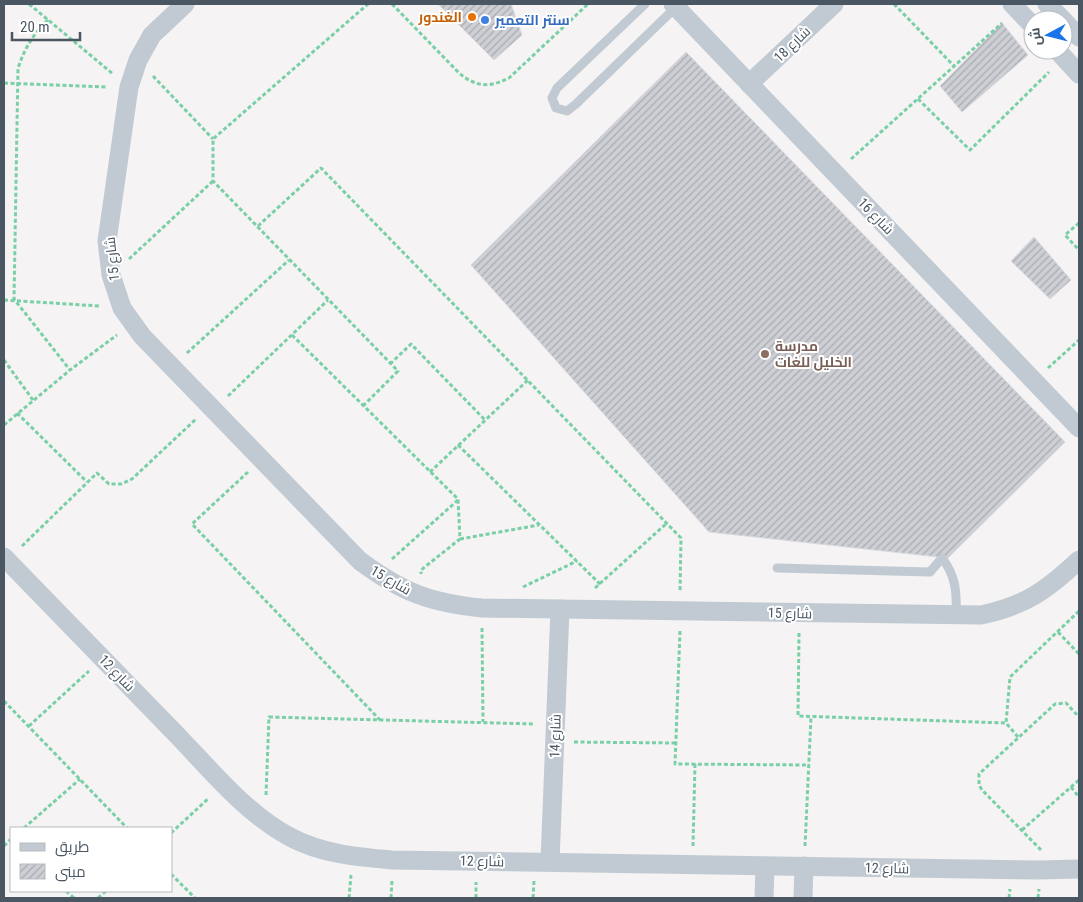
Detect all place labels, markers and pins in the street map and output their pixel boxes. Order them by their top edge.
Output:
place label: الغندور [418,9,462,26]
marker: الغندور [466,11,478,23]
place label: سنتر التعمير [494,12,570,29]
marker: سنتر التعمير [479,14,491,26]
place label: مدرسة الخليل للغات [775,338,852,371]
marker: مدرسة الخليل للغات [759,348,771,360]

